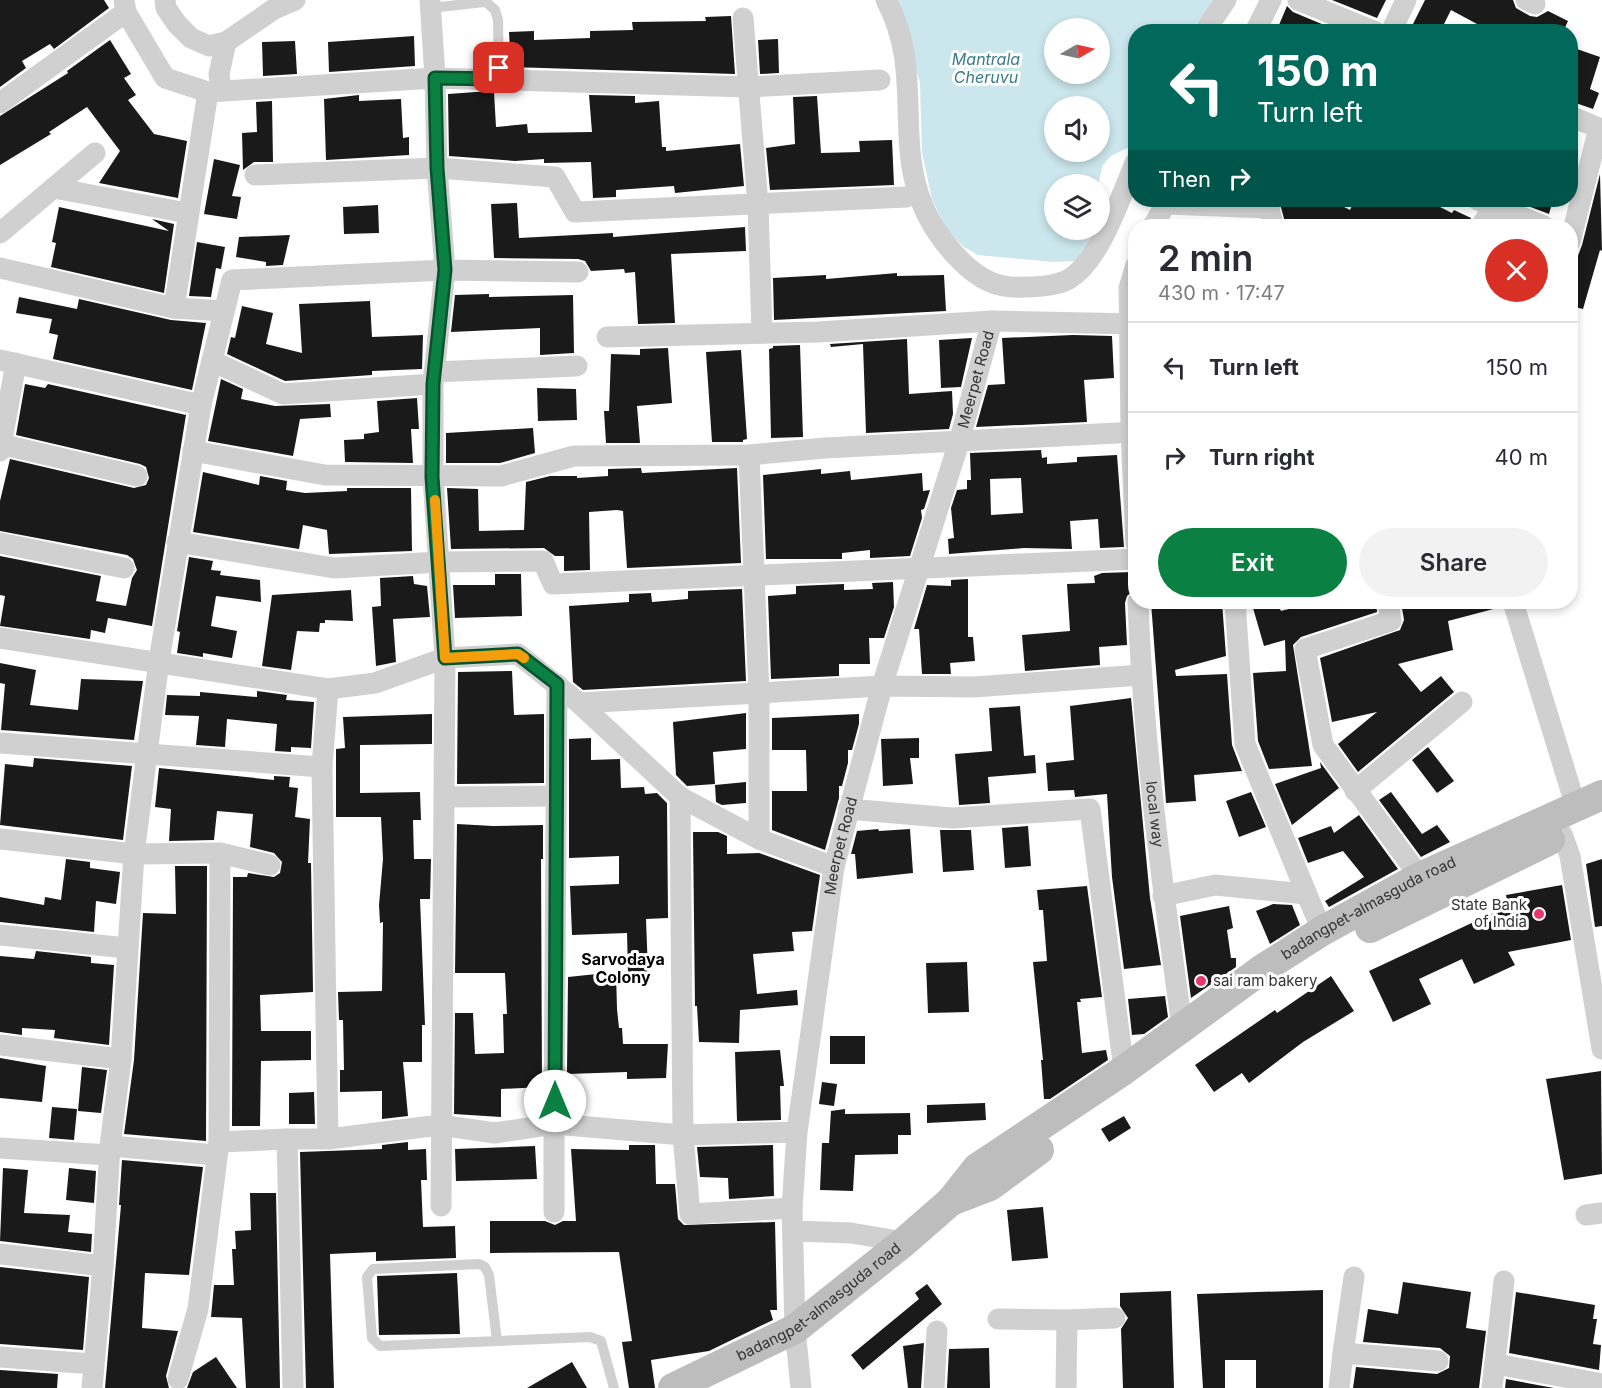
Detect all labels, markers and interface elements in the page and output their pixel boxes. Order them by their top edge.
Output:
north arrow [1044,18,1110,84]
map controls [1044,18,1110,240]
pin [473,42,524,93]
text: 150 m [1257,45,1379,96]
icon: left [1158,48,1236,126]
water label: Mantrala Cheruvu [952,49,1020,87]
icon: arrive [482,51,515,84]
button: sound [1044,96,1110,162]
text: Turn left [1257,96,1363,129]
icon: right [1223,162,1256,195]
text: Then [1158,166,1211,192]
button: layers [1044,174,1110,240]
text: 2 min [1158,236,1253,280]
button: close [1485,239,1548,302]
text: 430 m · 17:47 [1158,281,1285,305]
street label: Meerpet Road [953,328,998,430]
icon: left [1158,351,1191,384]
text: Turn left [1209,354,1299,380]
text: 150 m [1486,354,1548,380]
icon: right [1158,441,1191,474]
text: Turn right [1209,444,1315,470]
text: 40 m [1494,444,1548,470]
button: Exit [1158,528,1347,597]
button: Share [1359,528,1548,597]
street label: local way [1142,780,1168,849]
street label: Meerpet Road [820,795,861,896]
street label: badangpet-almasguda road [1278,852,1459,964]
place label: State Bank of India [1451,895,1528,931]
marker: State Bank of India [1532,907,1546,921]
district label: Sarvodaya Colony [581,949,665,987]
place label: sai ram bakery [1213,971,1318,990]
marker: sai ram bakery [1194,974,1208,988]
position arrow [523,1069,587,1133]
street label: badangpet-almasguda road [733,1238,904,1365]

